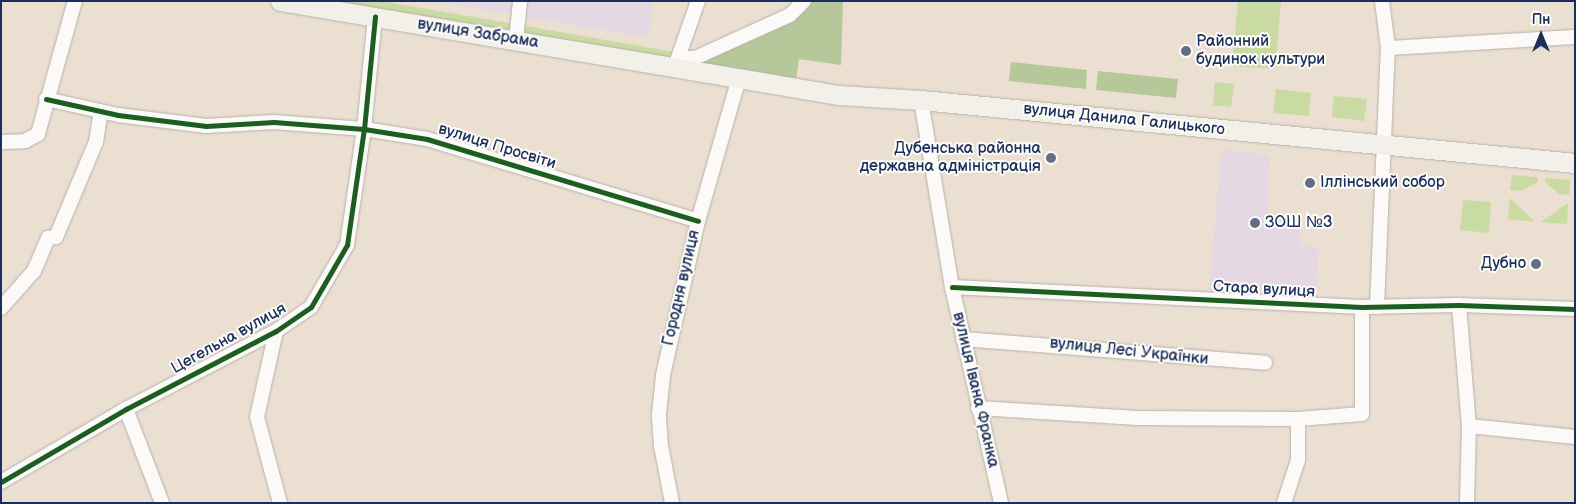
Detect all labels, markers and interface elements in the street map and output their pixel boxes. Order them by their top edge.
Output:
north arrow [1516,10,1566,60]
text: Пн [1532,11,1550,28]
street label: вулиця Забрама [416,15,540,53]
place label: Районний будинок культури [1196,32,1325,70]
marker: Районний будинок культури [1180,45,1192,57]
street label: вулиця Данила Галицького [1022,100,1226,140]
street label: вулиця Просвіти [436,120,558,174]
place label: Дубенська районна державна адміністрація [859,139,1041,177]
marker: Дубенська районна державна адміністрація [1045,152,1057,164]
place label: Іллінський собор [1320,173,1445,193]
marker: Іллінський собор [1304,177,1316,189]
place label: ЗОШ №3 [1265,213,1333,233]
marker: ЗОШ №3 [1249,217,1261,229]
street label: Городня вулиця [659,228,705,348]
place label: Дубно [1481,254,1526,274]
marker: Дубно [1530,258,1542,270]
street label: Стара вулиця [1212,278,1316,302]
street label: Цегельна вулиця [168,300,290,378]
street label: вулиця Івана Франка [948,310,1002,470]
street label: вулиця Лесі Українки [1049,334,1209,370]

